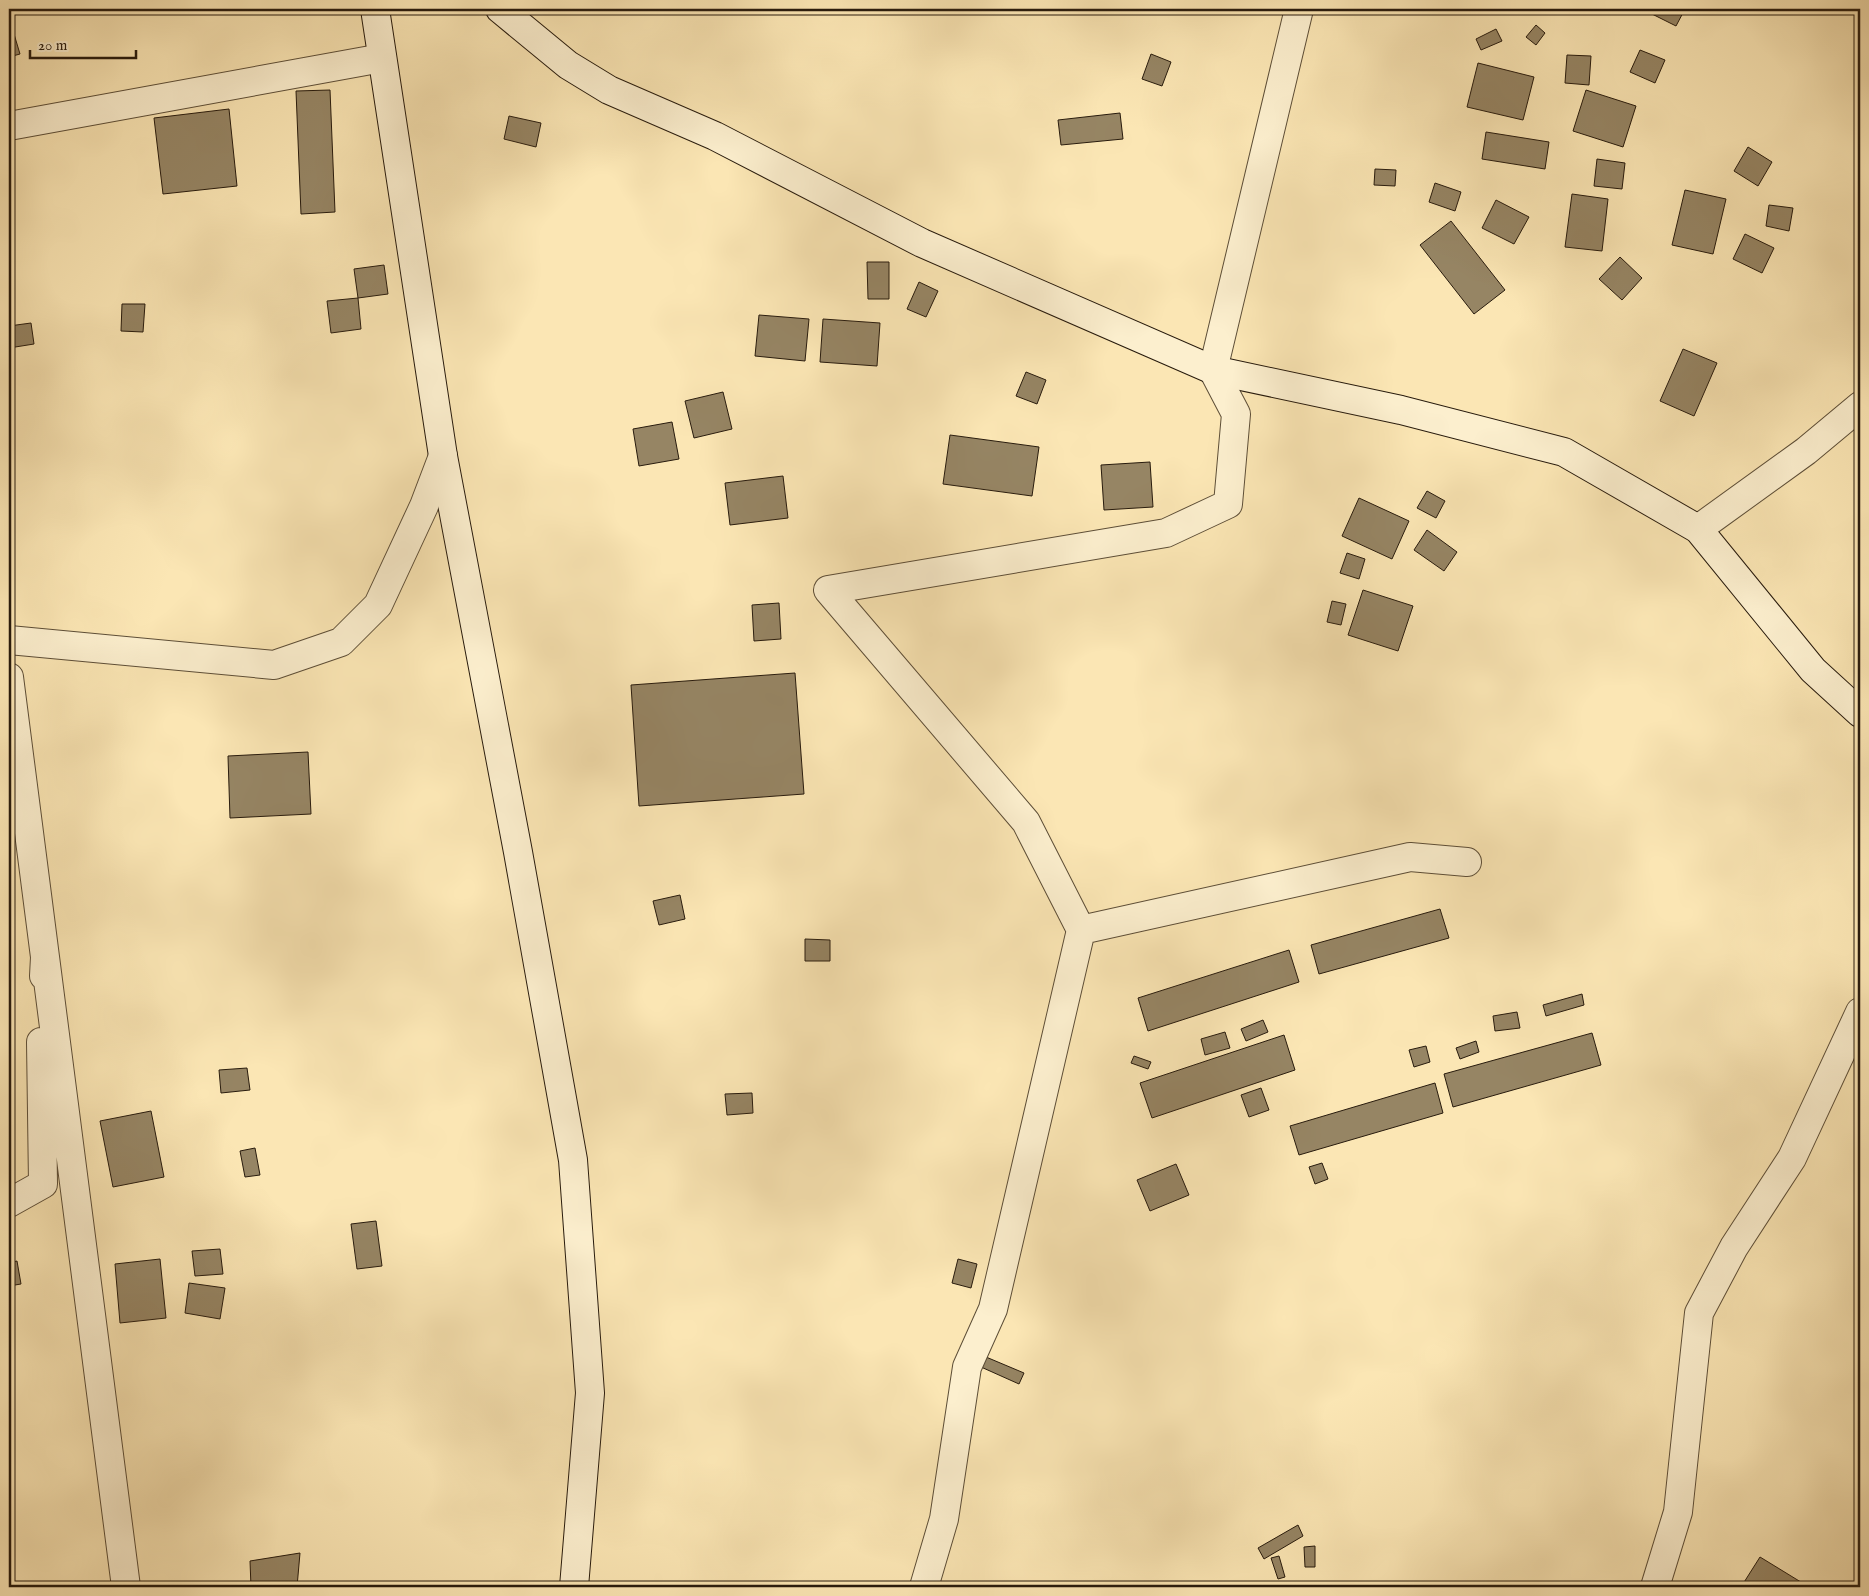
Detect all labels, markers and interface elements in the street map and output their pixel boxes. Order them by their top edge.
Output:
scale bar [30,28,136,60]
text: 20 m [38,36,68,55]

